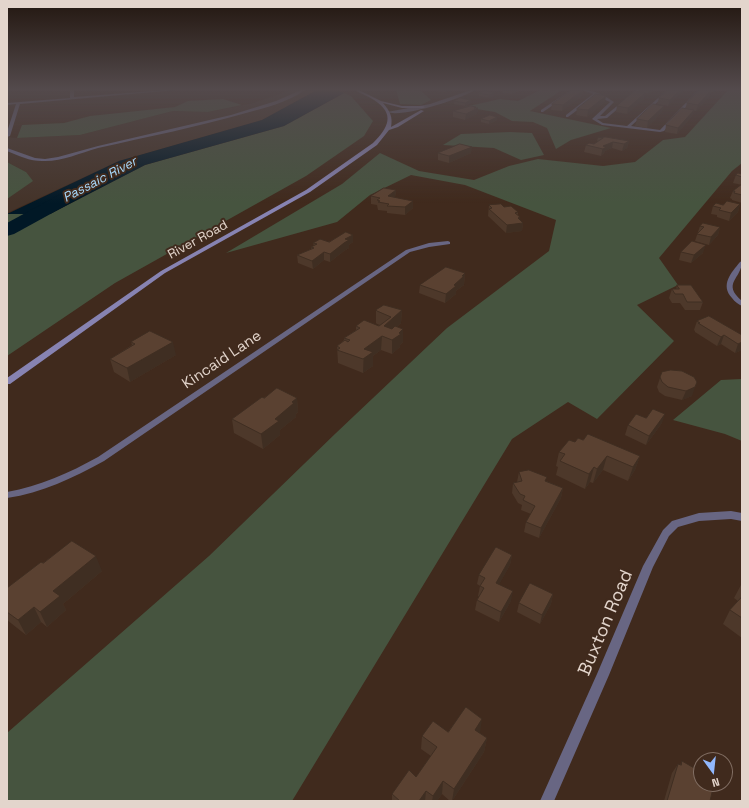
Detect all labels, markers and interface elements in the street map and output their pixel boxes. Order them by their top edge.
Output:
water label: Passaic River [60,154,140,206]
street label: River Road [165,217,231,263]
street label: Kincaid Lane [179,327,265,393]
street label: Buxton Road [574,567,638,679]
north arrow [693,752,733,792]
text: N [710,775,721,790]

